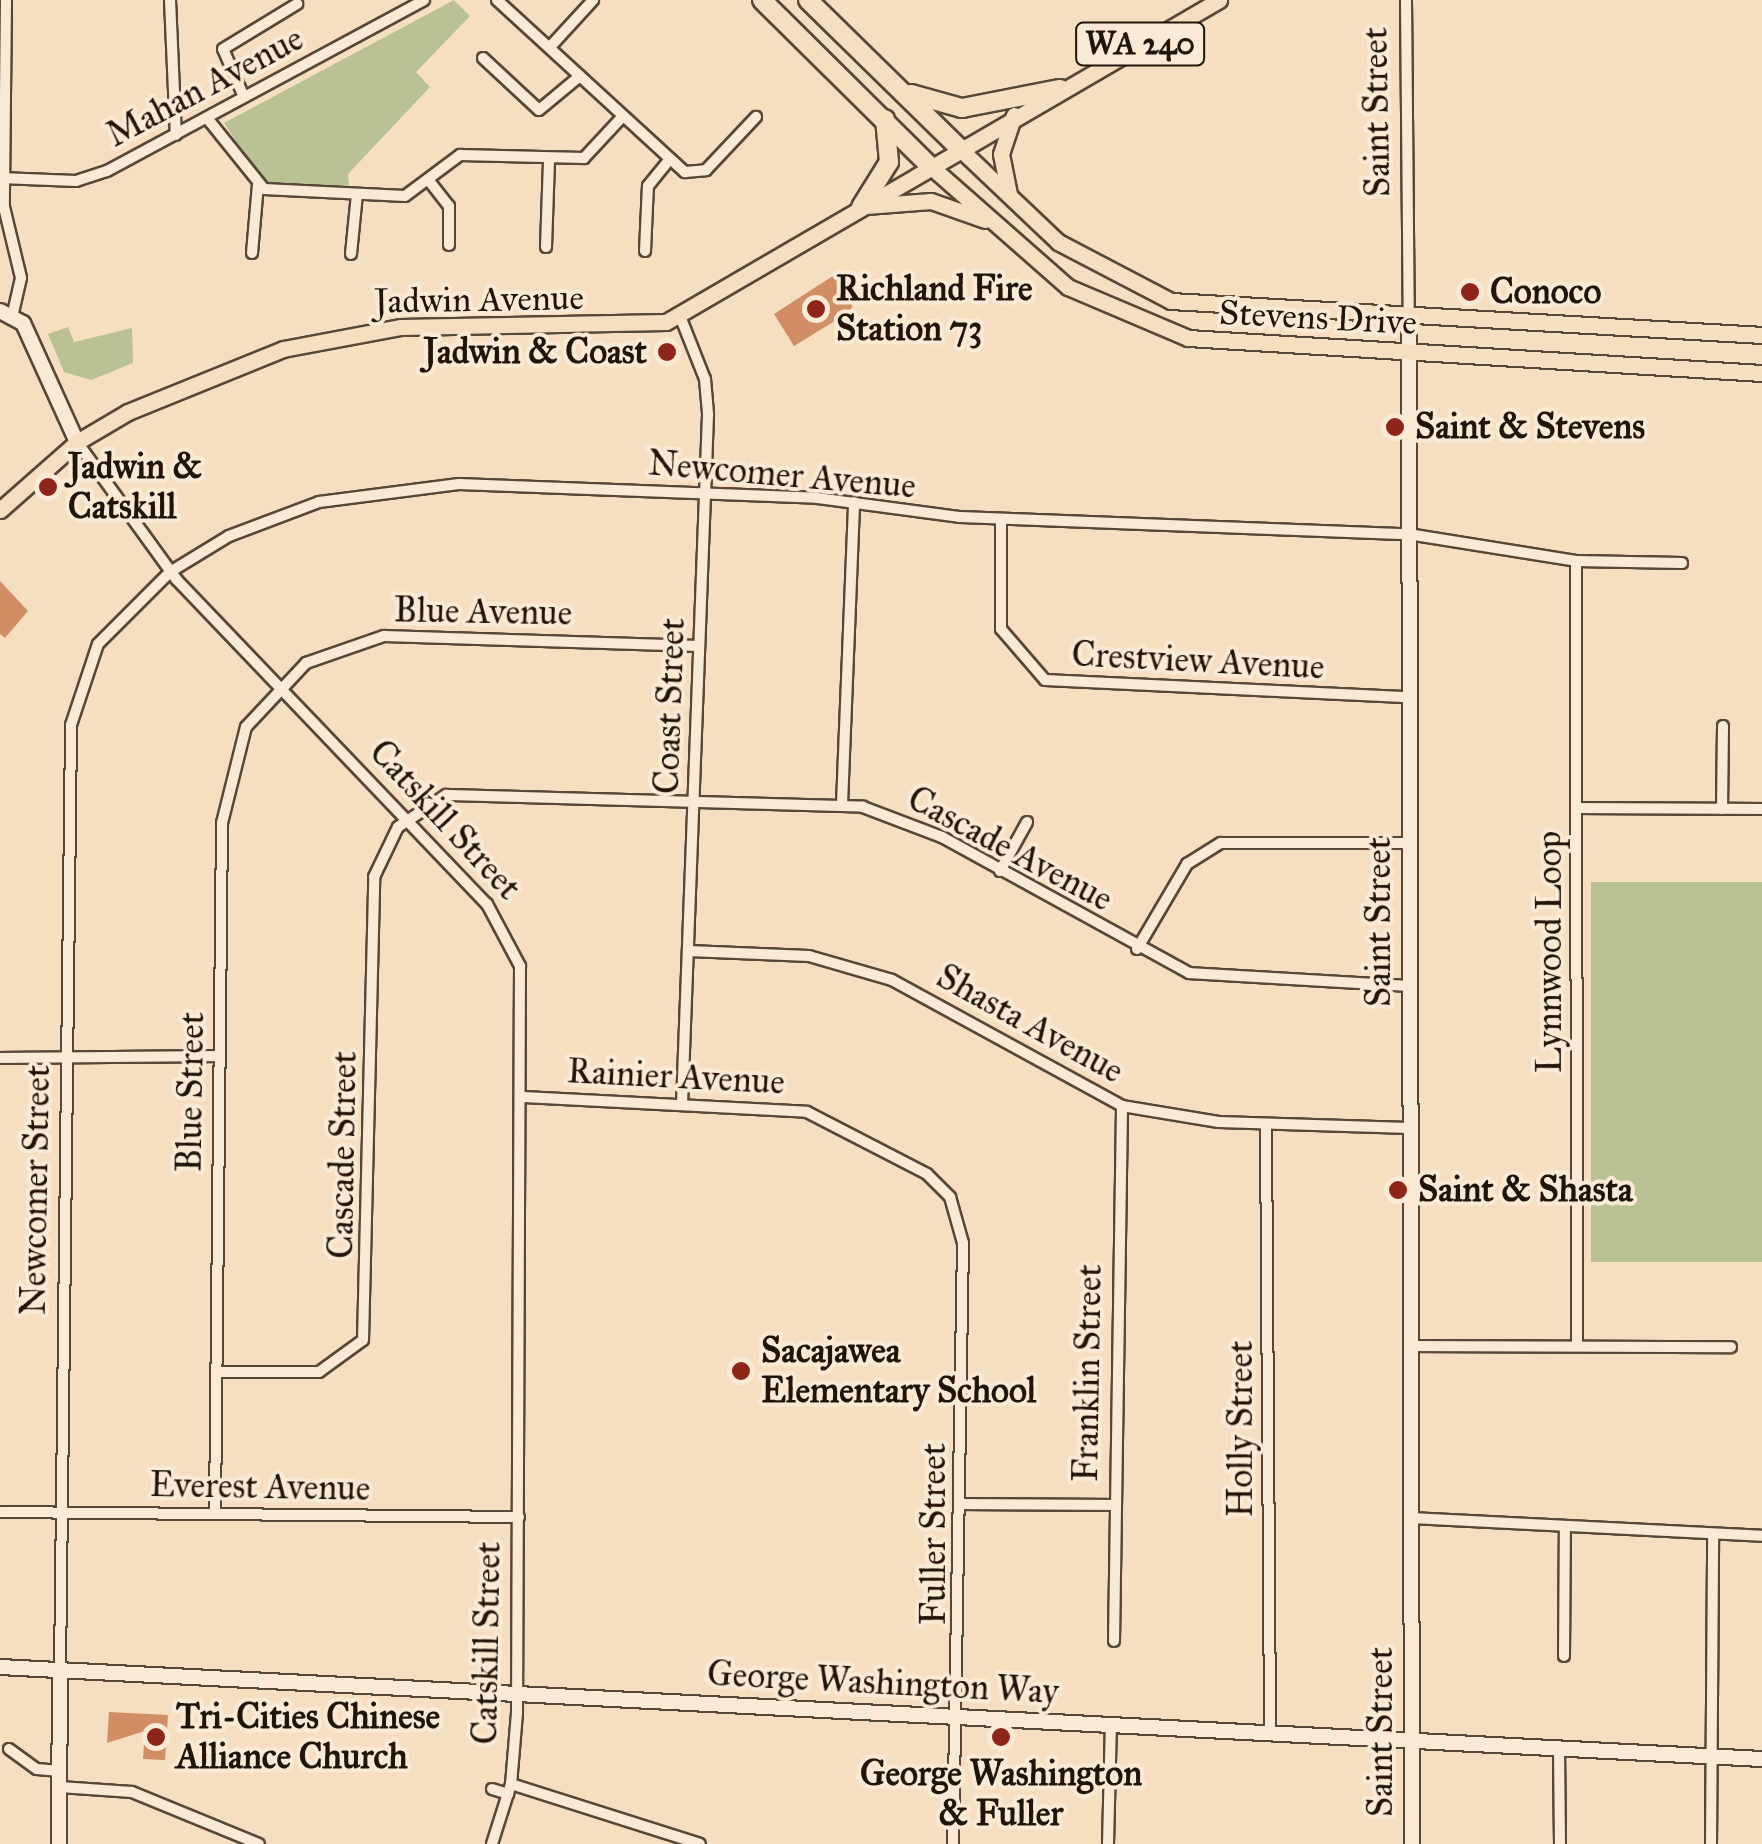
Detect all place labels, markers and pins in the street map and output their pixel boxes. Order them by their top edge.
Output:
place label: Richland Fire Station 73 [836,268,1033,350]
place label: Conoco [1490,271,1601,313]
marker: Conoco [1459,281,1481,303]
marker: Richland Fire Station 73 [805,298,827,320]
place label: Jadwin & Coast [424,331,647,373]
marker: Jadwin & Coast [656,341,678,363]
place label: Saint & Stevens [1415,406,1645,448]
marker: Saint & Stevens [1384,416,1406,438]
place label: Jadwin & Catskill [68,446,202,528]
marker: Jadwin & Catskill [37,476,59,498]
place label: Saint & Shasta [1418,1169,1633,1211]
marker: Saint & Shasta [1387,1179,1409,1201]
place label: Sacajawea Elementary School [761,1330,1036,1412]
marker: Sacajawea Elementary School [730,1360,752,1382]
place label: Tri-Cities Chinese Alliance Church [176,1696,440,1778]
marker: Tri-Cities Chinese Alliance Church [145,1726,167,1748]
marker: George Washington & Fuller [990,1726,1012,1748]
place label: George Washington & Fuller [860,1753,1142,1835]

